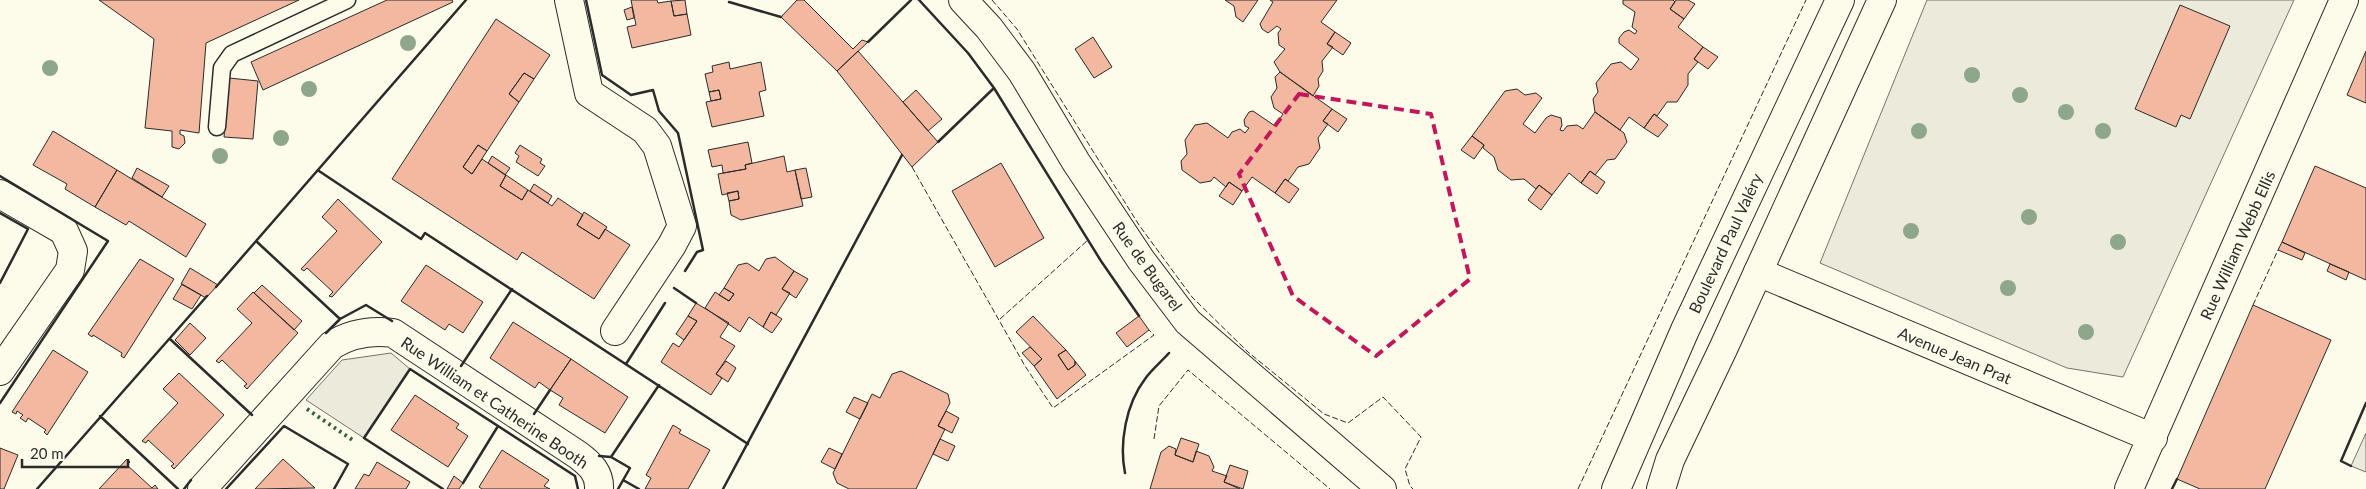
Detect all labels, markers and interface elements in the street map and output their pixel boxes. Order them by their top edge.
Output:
street label: Rue William Webb Ellis [2196,167,2279,323]
street label: Boulevard Paul Valéry [1684,169,1766,316]
street label: Rue de Bugarel [1109,218,1187,314]
street label: Avenue Jean Prat [1895,323,2015,388]
street label: Rue William et Catherine Booth [398,332,592,472]
scale bar [22,436,129,468]
text: 20 m [30,444,64,462]

